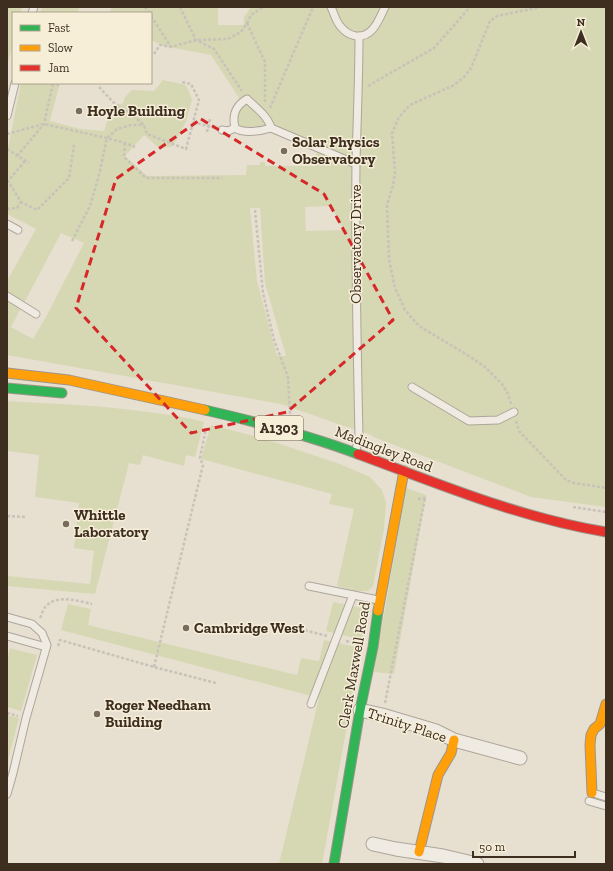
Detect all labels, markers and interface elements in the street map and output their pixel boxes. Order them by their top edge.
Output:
legend [12,12,152,84]
north arrow [561,12,601,52]
text: N [577,16,586,29]
text: Fast [48,21,71,35]
text: Slow [48,41,74,55]
text: Jam [48,61,70,75]
place label: Hoyle Building [87,102,186,120]
marker: Hoyle Building [74,106,84,116]
place label: Solar Physics Observatory [292,133,380,168]
marker: Solar Physics Observatory [279,146,289,156]
street label: Observatory Drive [347,184,365,304]
road number: A1303 [255,416,303,440]
street label: Madingley Road [333,422,436,476]
place label: Whittle Laboratory [74,506,149,541]
marker: Whittle Laboratory [61,519,71,529]
street label: Clerk Maxwell Road [334,600,374,730]
place label: Cambridge West [194,619,305,637]
marker: Cambridge West [181,623,191,633]
place label: Roger Needham Building [105,696,211,731]
street label: Trinity Place [365,704,449,746]
marker: Roger Needham Building [92,709,102,719]
scale bar [473,833,575,859]
text: 50 m [479,840,506,854]

